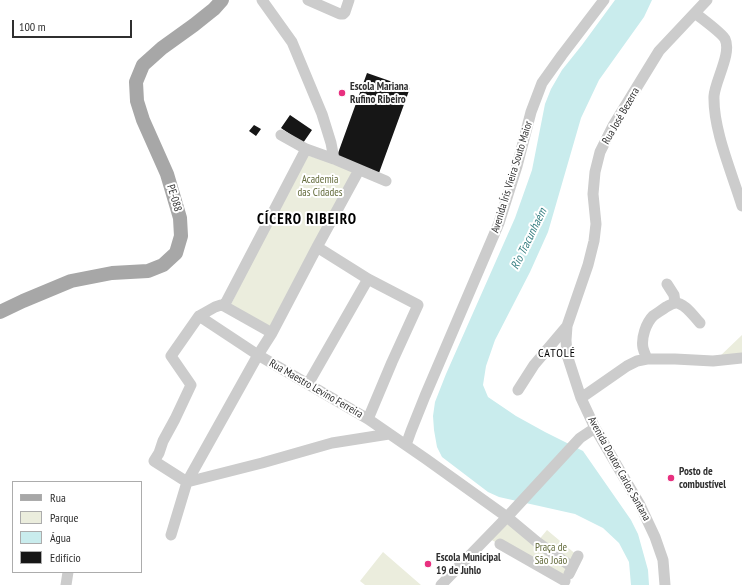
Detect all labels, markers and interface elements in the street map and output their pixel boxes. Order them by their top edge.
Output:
scale bar [14,12,134,38]
text: 100 m [19,19,46,34]
place label: Escola Mariana Rufino Ribeiro [350,80,408,106]
street label: Rua José Bezerra [599,85,643,147]
marker: Escola Mariana Rufino Ribeiro [337,88,347,98]
street label: Avenida Íris Vieira Souto Maior [489,119,535,235]
park label: Academia das Cidades [298,173,342,199]
street label: PE-088 [164,183,184,213]
water label: Rio Tracunhaém [508,206,550,272]
district label: CÍCERO RIBEIRO [257,211,357,229]
district label: CATOLÉ [538,347,576,361]
street label: Rua Maestro Levino Ferreira [267,357,365,421]
street label: Avenida Doutor Carlos Santana [585,415,653,523]
place label: Posto de combustível [679,465,726,491]
marker: Posto de combustível [666,473,676,483]
legend [12,481,142,573]
text: Rua [50,490,66,505]
text: Parque [50,510,79,525]
text: Água [50,530,71,545]
park label: Praça de São João [535,541,567,567]
text: Edifício [50,550,81,565]
place label: Escola Municipal 19 de Juhlo [436,551,501,577]
marker: Escola Municipal 19 de Juhlo [423,559,433,569]

